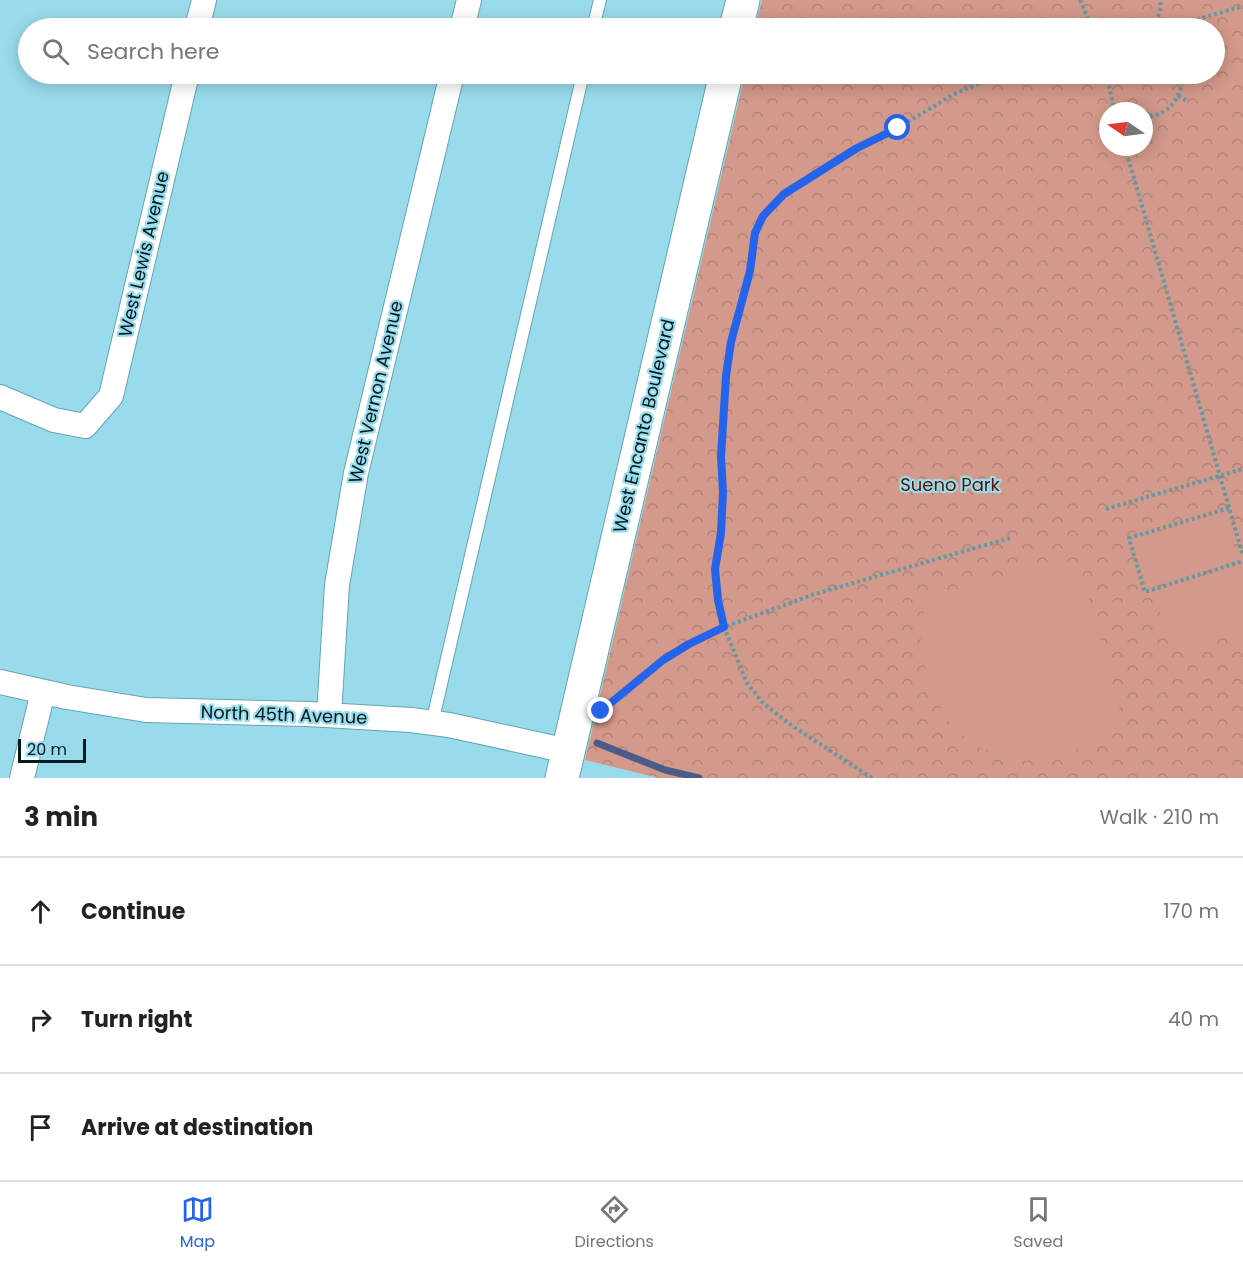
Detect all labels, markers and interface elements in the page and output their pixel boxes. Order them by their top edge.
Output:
search box [18,18,1225,84]
icon: search [39,35,72,68]
text: Search here [87,36,220,67]
north arrow [1099,102,1153,156]
route start [884,114,910,140]
street label: West Lewis Avenue [112,169,175,339]
street label: West Vernon Avenue [342,298,409,486]
street label: West Encanto Boulevard [607,317,680,535]
park label: Sueno Park [900,472,1001,497]
route end [587,697,613,723]
street label: North 45th Avenue [200,699,368,730]
scale bar [18,736,86,764]
text: 20 m [27,738,67,761]
text: 3 min [24,799,98,835]
text: Walk · 210 m [1099,803,1219,831]
icon: ahead [24,895,57,928]
text: Continue [81,896,185,927]
text: 170 m [1163,897,1219,925]
icon: right [24,1003,57,1036]
text: Turn right [81,1004,192,1035]
text: 40 m [1168,1005,1219,1033]
icon: arrive [24,1111,57,1144]
text: Arrive at destination [81,1112,313,1143]
tab: Map [180,1193,215,1254]
tab: Directions [575,1193,654,1254]
tab: Saved [1013,1193,1063,1254]

